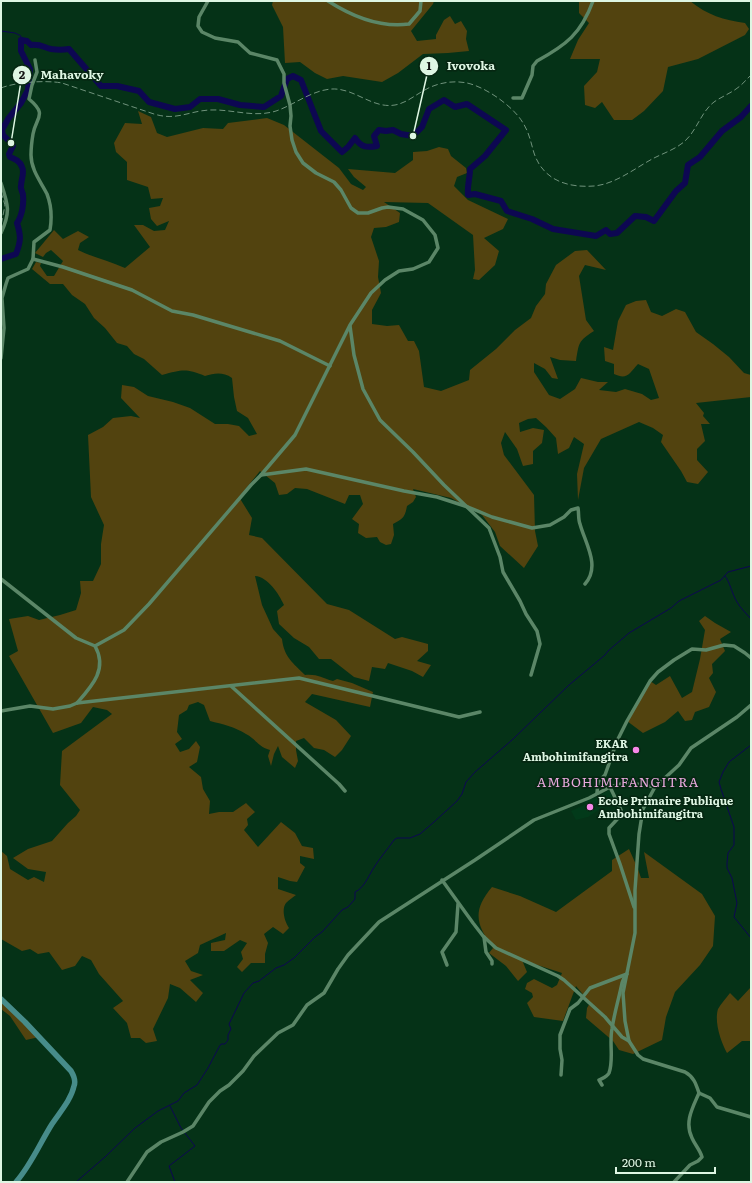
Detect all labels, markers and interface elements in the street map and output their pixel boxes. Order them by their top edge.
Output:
callout: Ivovoka [419,54,503,78]
text: 1 [427,56,432,74]
text: Ivovoka [447,56,495,74]
callout: Mahavoky [12,63,111,87]
text: 2 [19,65,26,83]
text: Mahavoky [40,65,104,83]
place label: EKAR Ambohimifangitra [523,735,629,764]
marker: EKAR Ambohimifangitra [631,745,641,755]
district label: AMBOHIMIFANGITRA [537,772,699,791]
place label: Ecole Primaire Publique Ambohimifangitra [598,792,733,821]
marker: Ecole Primaire Publique Ambohimifangitra [585,802,595,812]
scale bar [616,1149,715,1175]
text: 200 m [622,1153,656,1171]

